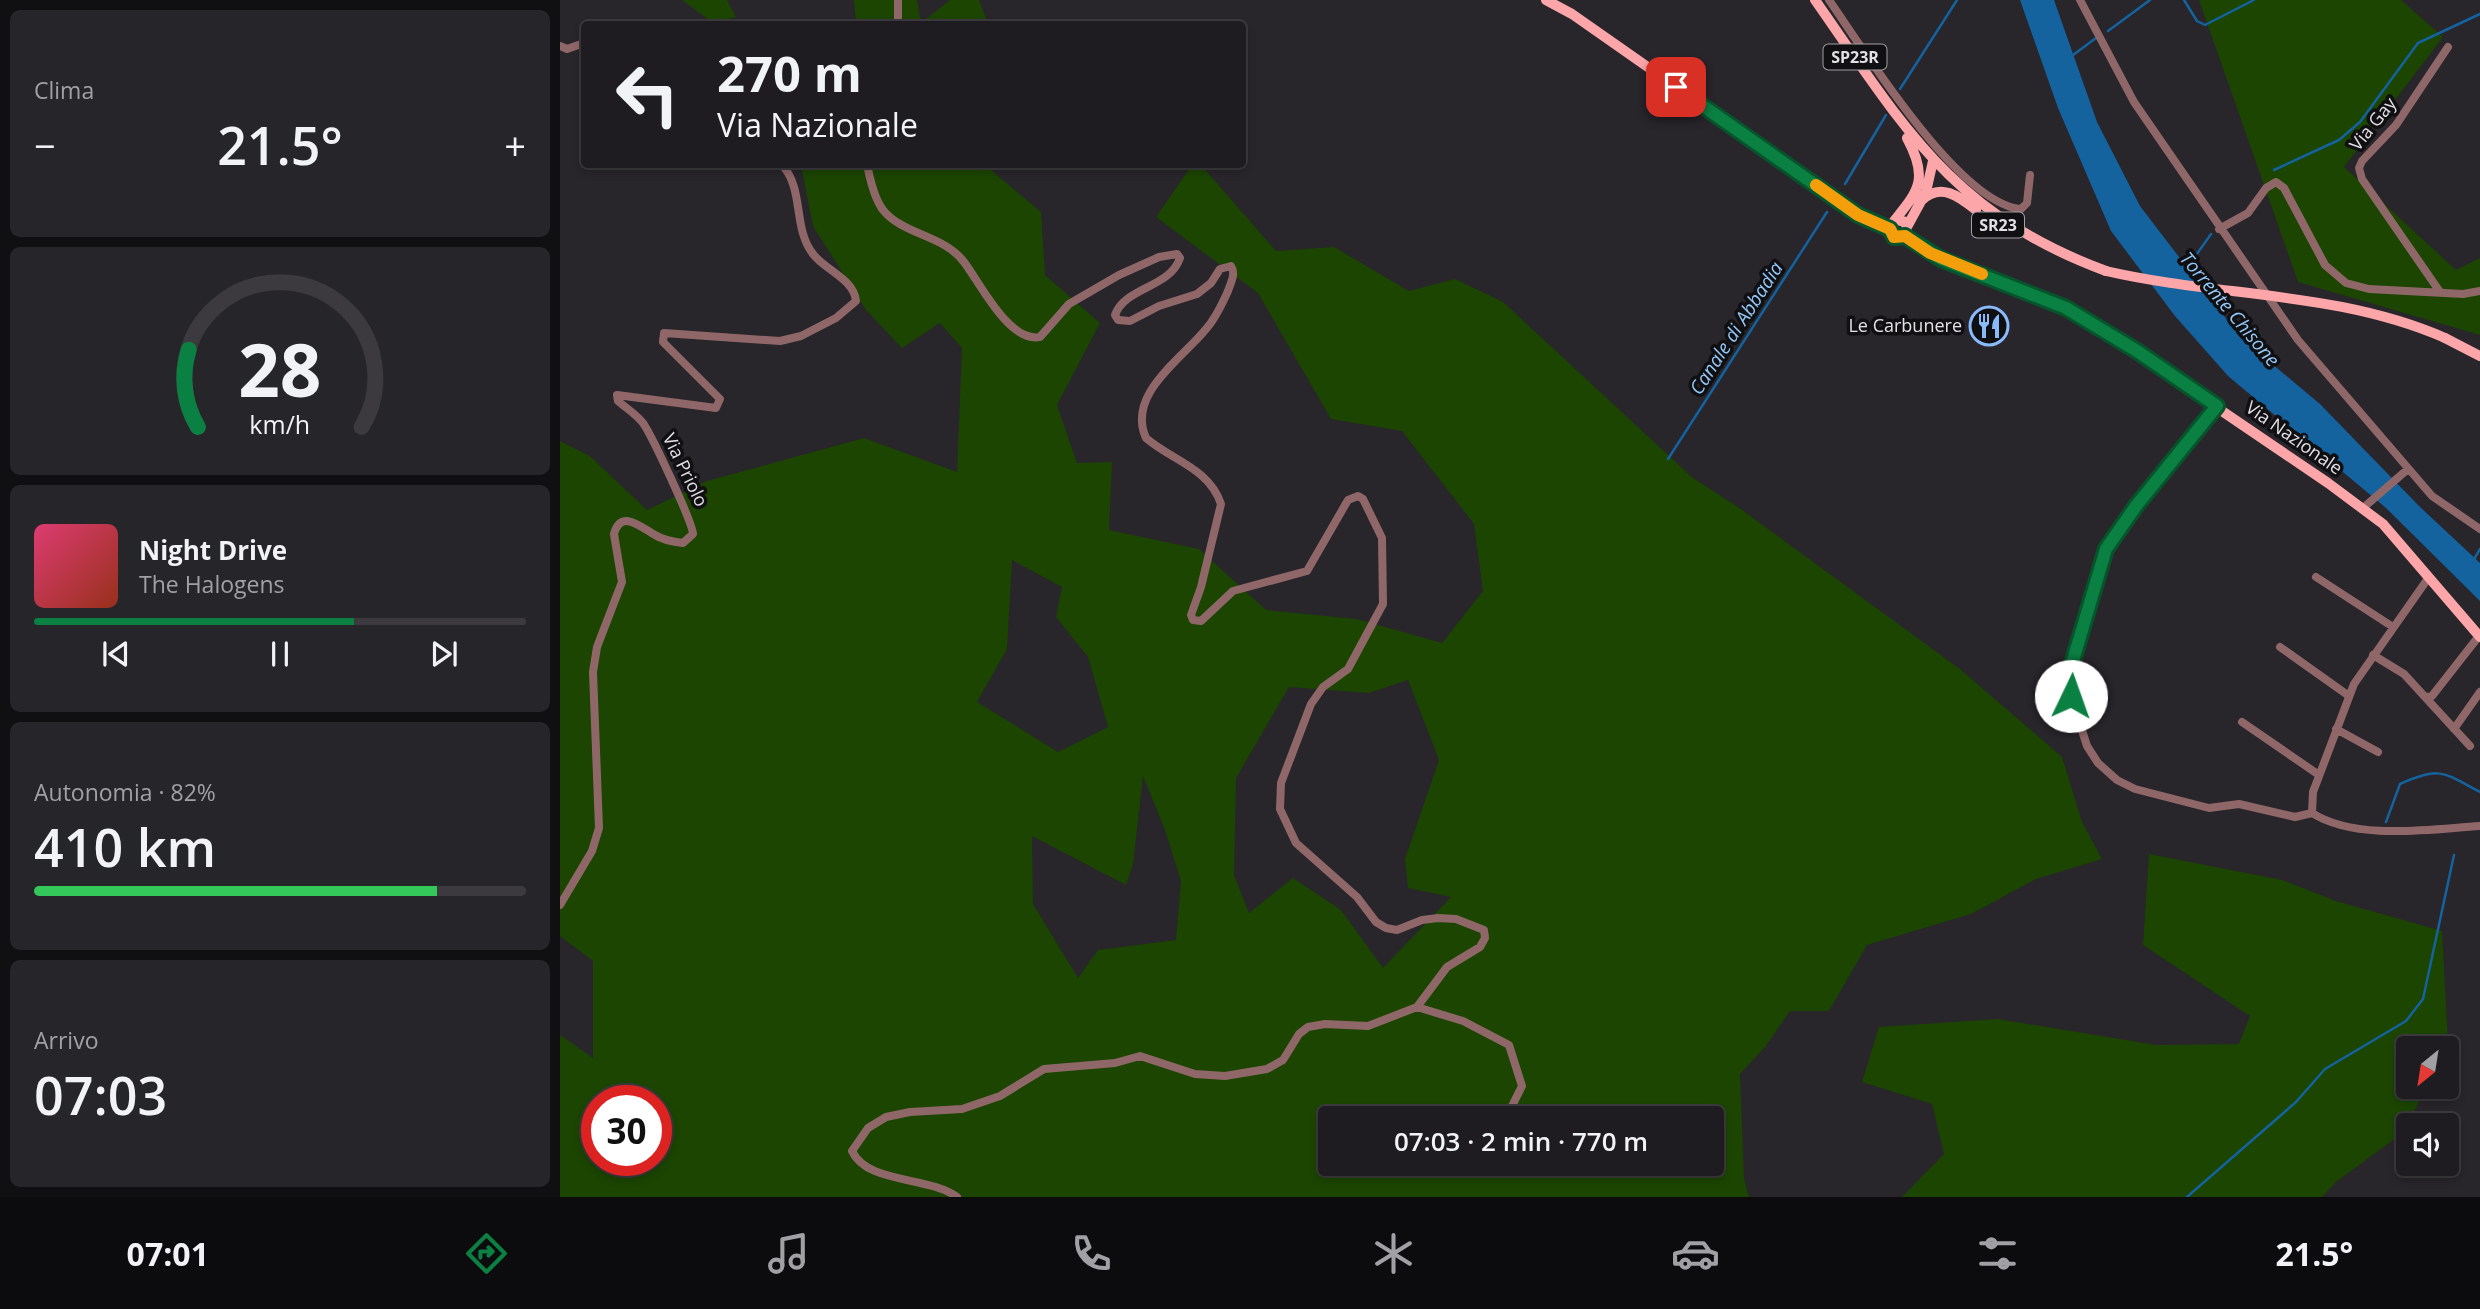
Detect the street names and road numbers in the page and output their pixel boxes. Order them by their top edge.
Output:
road number: SP23R [1824,44,1886,69]
street label: Via Gay [2343,91,2402,155]
road number: SR23 [1972,213,2024,238]
street label: Via Nazionale [2241,395,2348,479]
street label: Via Priolo [658,429,714,510]

